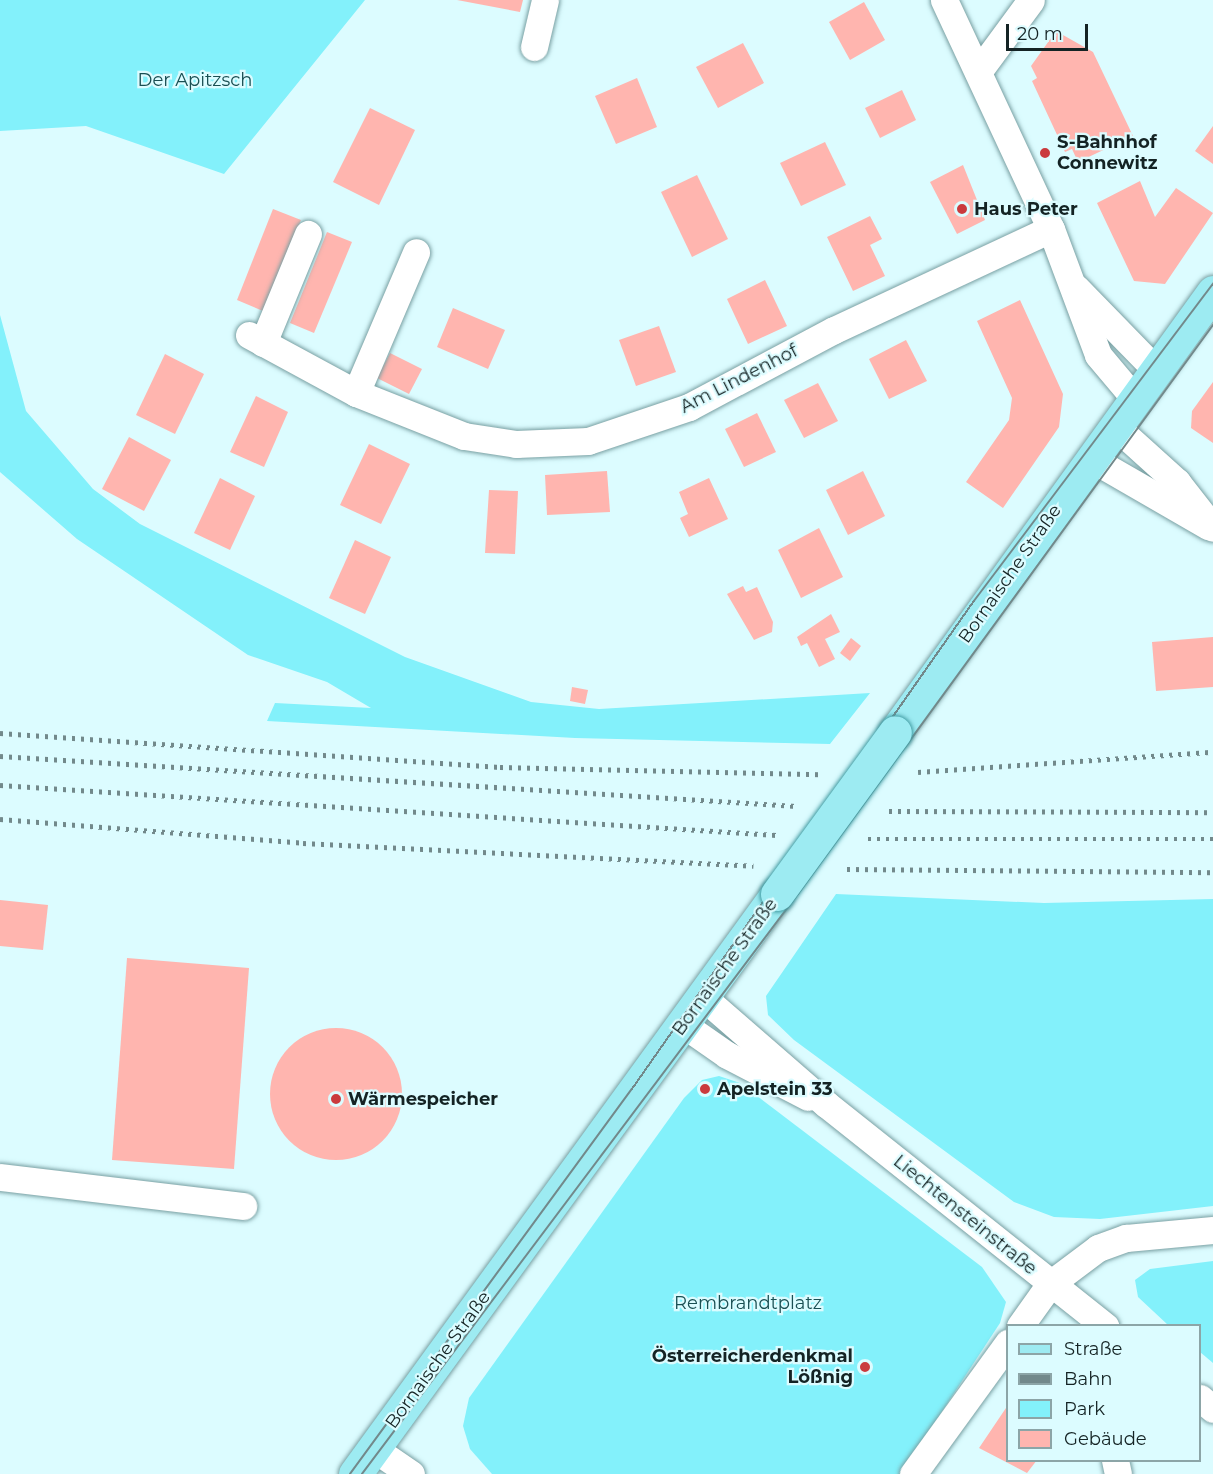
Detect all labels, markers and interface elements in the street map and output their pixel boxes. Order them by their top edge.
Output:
scale bar [1009,12,1092,50]
text: 20 m [1017,23,1063,45]
park label: Der Apitzsch [138,69,252,91]
place label: S-Bahnhof Connewitz [1057,132,1158,174]
marker: S-Bahnhof Connewitz [1038,146,1052,160]
place label: Haus Peter [974,198,1078,220]
marker: Haus Peter [955,202,969,216]
street label: Am Lindenhof [677,340,801,418]
street label: Bornaische Straße [954,500,1066,648]
street label: Bornaische Straße [668,894,782,1040]
place label: Apelstein 33 [717,1078,833,1100]
marker: Apelstein 33 [698,1082,712,1096]
place label: Wärmespeicher [348,1088,498,1110]
marker: Wärmespeicher [329,1092,343,1106]
street label: Liechtensteinstraße [889,1151,1041,1279]
street label: Bornaische Straße [381,1287,495,1433]
park label: Rembrandtplatz [674,1292,822,1314]
legend [1006,1324,1201,1462]
text: Straße [1064,1338,1122,1360]
place label: Österreicherdenkmal Lößnig [652,1346,853,1388]
marker: Österreicherdenkmal Lößnig [858,1360,872,1374]
text: Bahn [1064,1368,1113,1390]
text: Park [1064,1398,1105,1420]
text: Gebäude [1064,1428,1147,1450]

